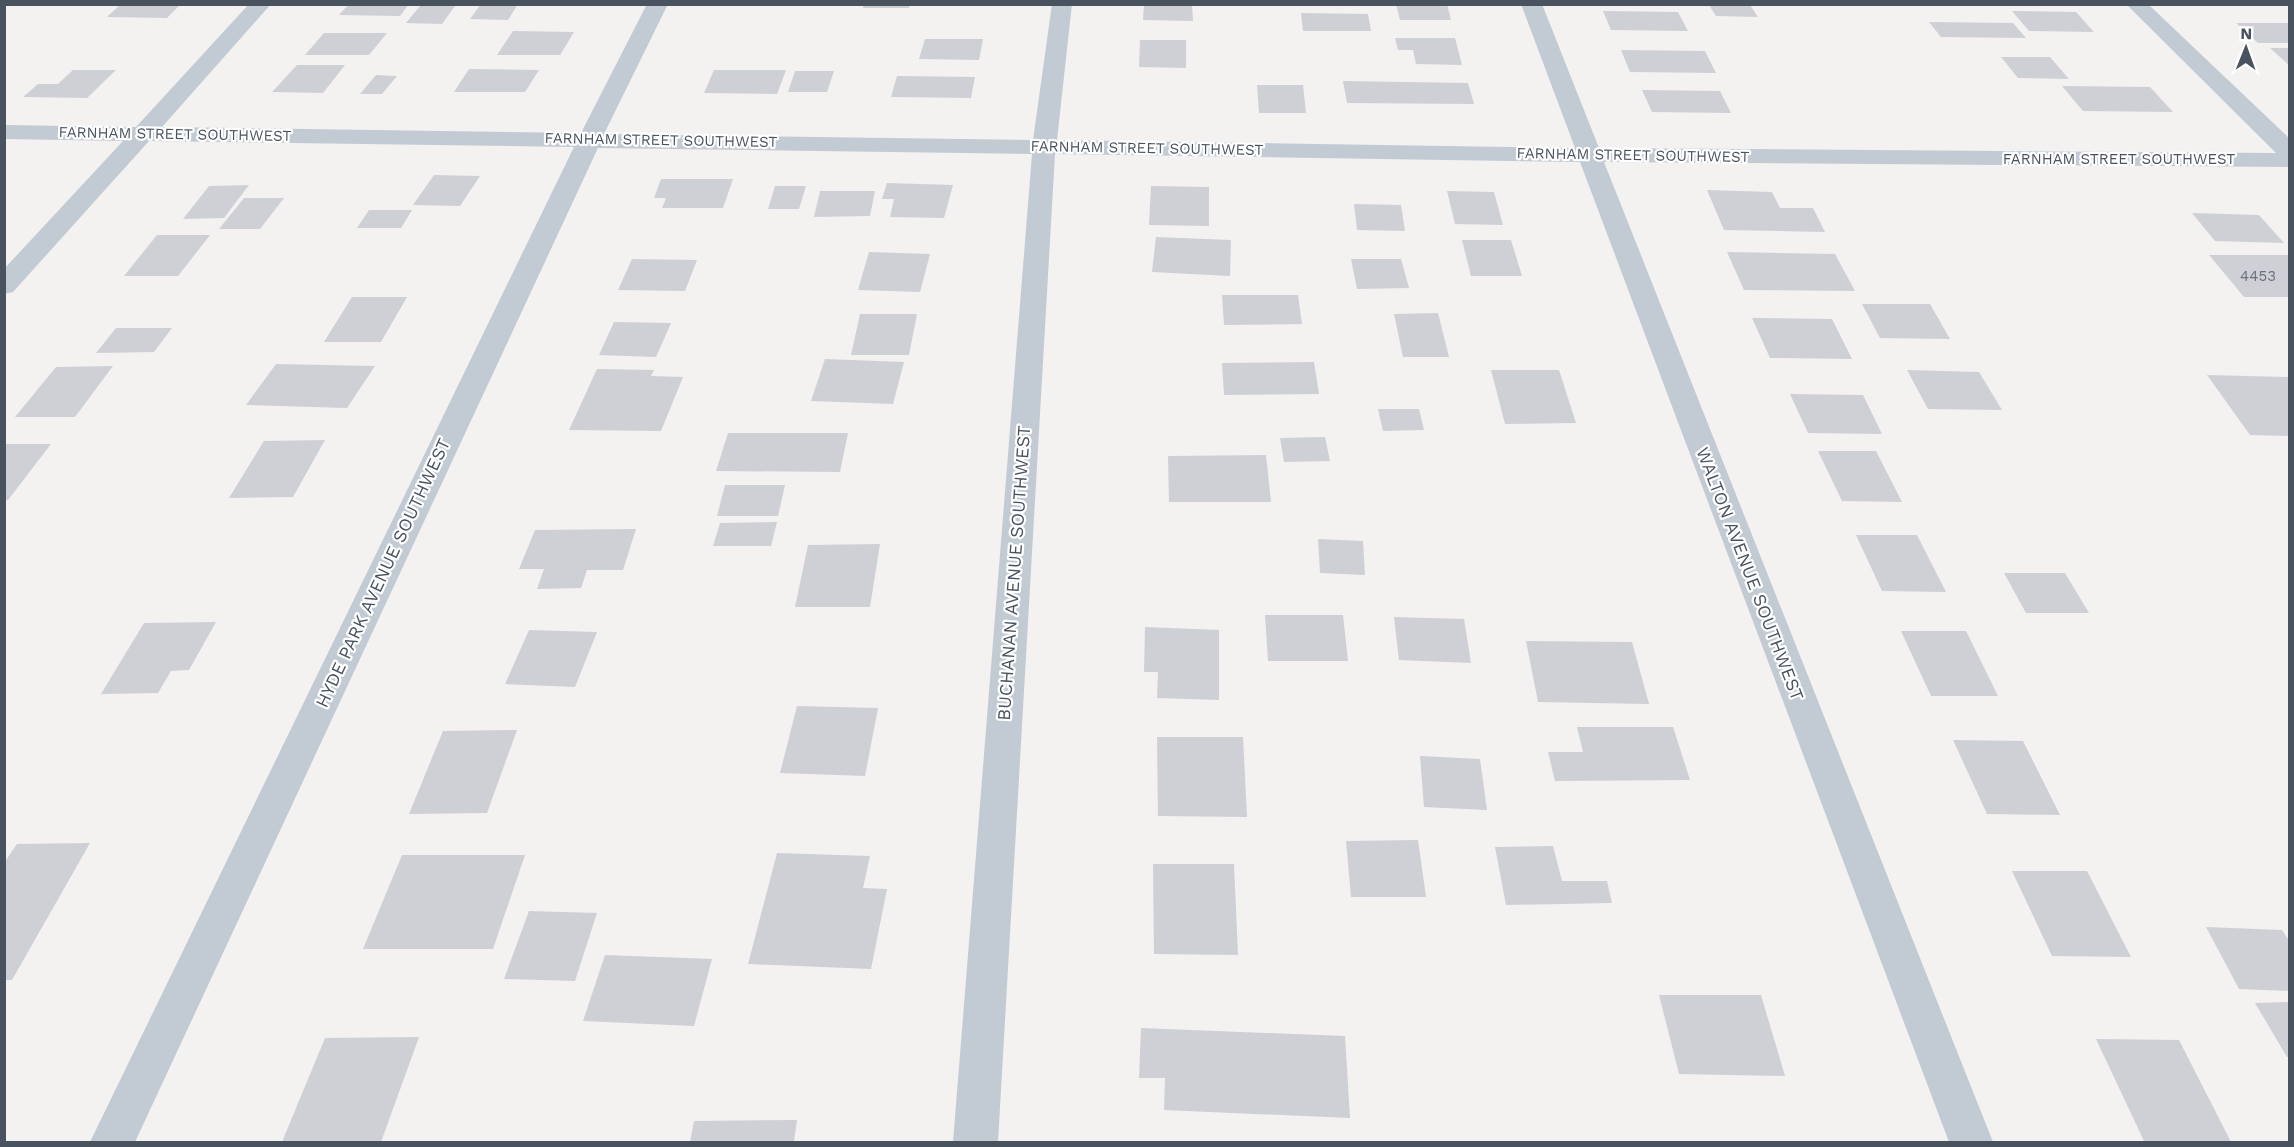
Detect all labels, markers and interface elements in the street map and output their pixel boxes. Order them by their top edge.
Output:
north arrow [2216,18,2276,78]
text: N [2240,24,2252,43]
street label: FARNHAM STREET SOUTHWEST [59,123,291,145]
street label: FARNHAM STREET SOUTHWEST [545,129,777,151]
street label: FARNHAM STREET SOUTHWEST [1031,137,1263,159]
street label: FARNHAM STREET SOUTHWEST [1517,144,1749,166]
street label: FARNHAM STREET SOUTHWEST [2003,150,2235,168]
house number: 4453 [2240,267,2276,285]
street label: BUCHANAN AVENUE SOUTHWEST [993,425,1034,721]
street label: HYDE PARK AVENUE SOUTHWEST [311,435,454,711]
street label: WALTON AVENUE SOUTHWEST [1692,444,1809,703]

